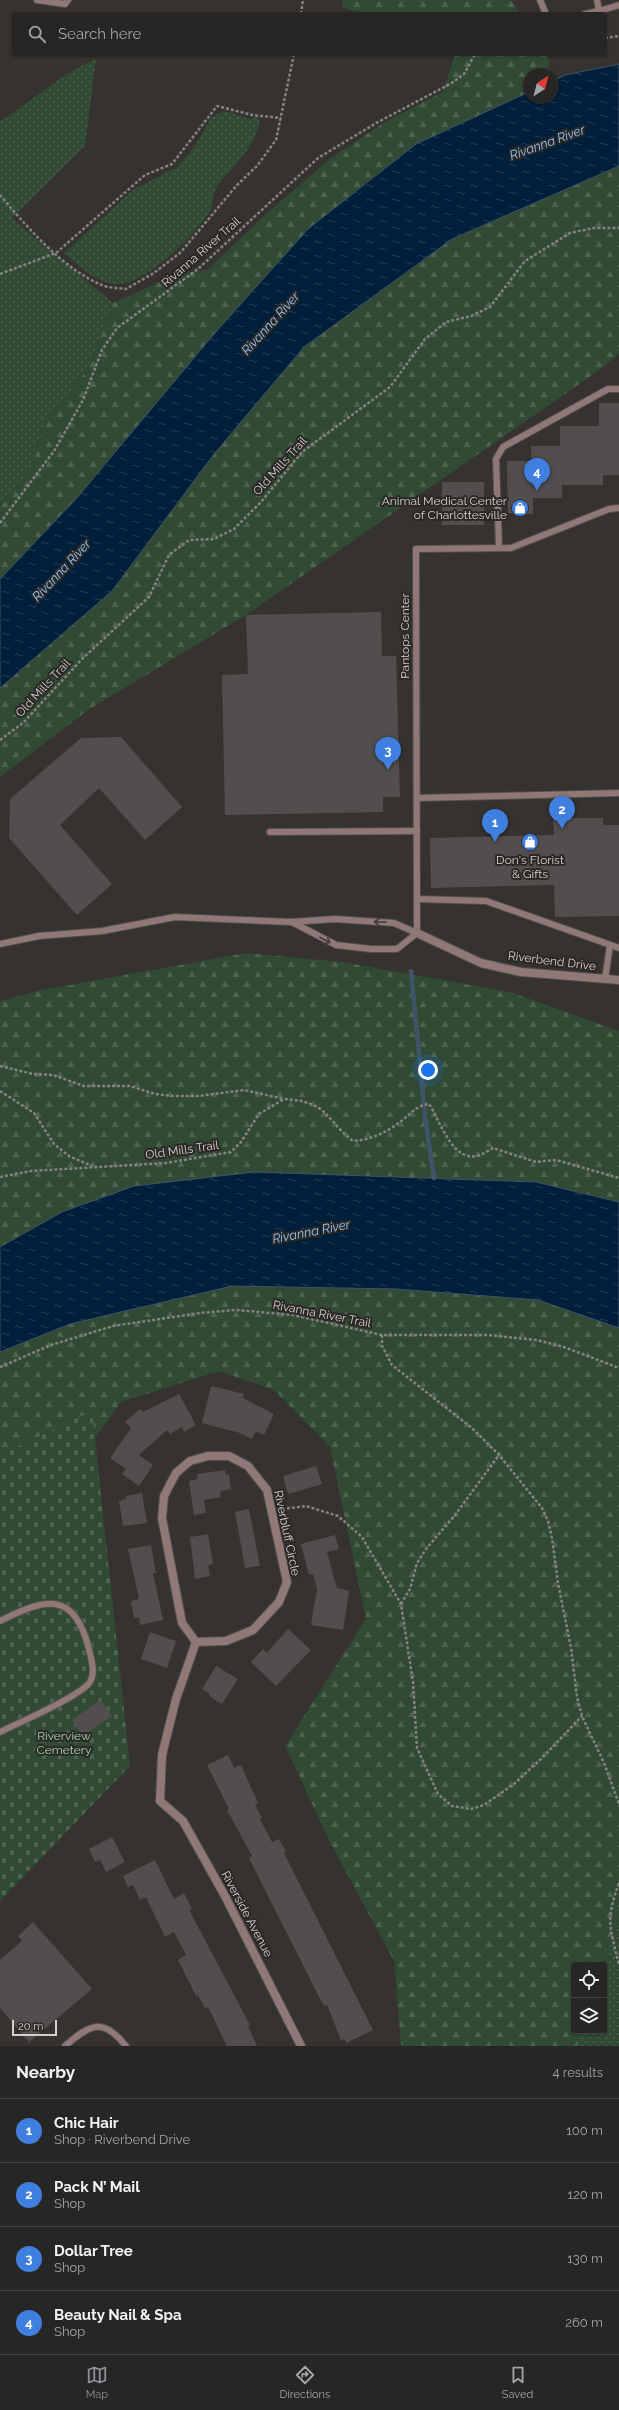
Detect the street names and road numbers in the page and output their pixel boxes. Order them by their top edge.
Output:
street label: Rivanna River Trail [159,213,244,290]
street label: Old Mills Trail [250,433,310,498]
street label: Pantops Center [398,592,412,679]
street label: Old Mills Trail [13,656,74,720]
street label: Riverbend Drive [507,949,597,973]
street label: Old Mills Trail [144,1138,220,1162]
street label: Rivanna River Trail [272,1298,373,1331]
street label: Riverbluff Circle [271,1489,303,1577]
street label: Riverside Avenue [218,1869,276,1959]

